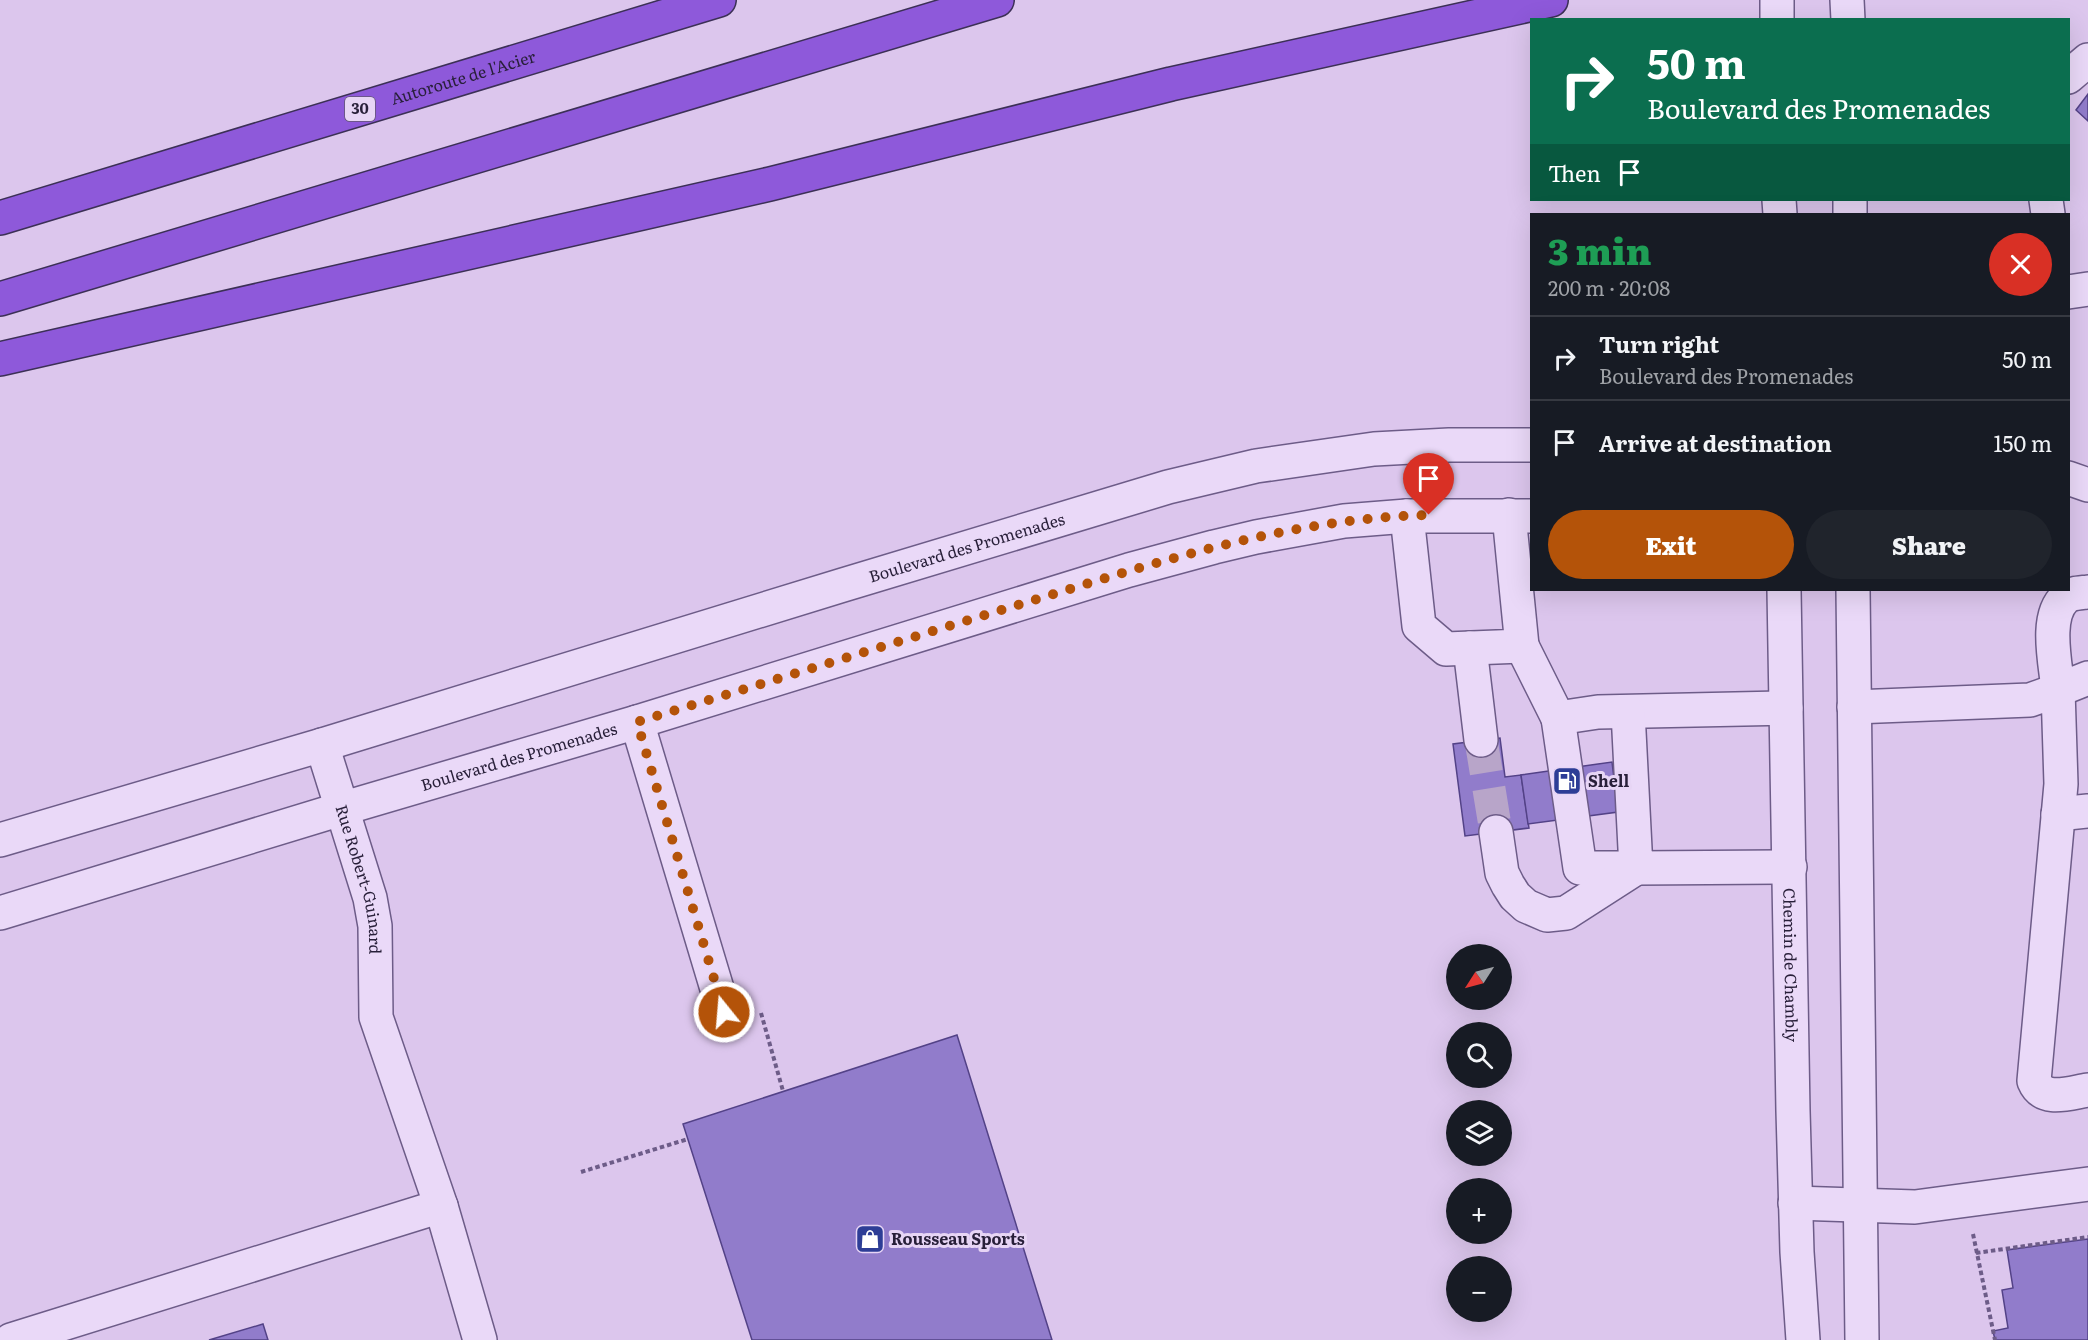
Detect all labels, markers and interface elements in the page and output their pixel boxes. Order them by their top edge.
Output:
text: 50 m [1647,30,1746,92]
icon: right [1548,42,1626,120]
street label: Autoroute de l'Acier [387,43,539,110]
text: Boulevard des Promenades [1647,87,1990,127]
road number: 30 [345,97,375,121]
text: Then [1548,156,1601,189]
icon: arrive [1613,156,1646,189]
text: 3 min [1548,223,1652,276]
button: close [1989,233,2052,296]
text: 200 m · 20:08 [1548,272,1670,302]
text: Turn right [1599,327,1719,360]
icon: right [1548,342,1581,375]
text: 50 m [2002,342,2052,375]
text: Boulevard des Promenades [1599,360,1853,390]
icon: arrive [1548,426,1581,459]
text: Arrive at destination [1599,426,1832,459]
text: 150 m [1993,426,2052,459]
pin [1403,453,1454,515]
icon: arrive [1412,462,1445,495]
street label: Boulevard des Promenades [866,506,1067,588]
button: Exit [1548,510,1794,579]
button: Share [1806,510,2052,579]
street label: Boulevard des Promenades [418,716,620,796]
fuel station icon: Shell [1551,765,1583,797]
place label: Shell [1588,768,1630,792]
street label: Rue Robert-Guinard [330,801,388,955]
street label: Chemin de Chambly [1778,888,1805,1043]
north arrow [1446,944,1512,1010]
map controls [1446,944,1512,1322]
position arrow [692,980,756,1044]
button: search [1446,1022,1512,1088]
button: layers [1446,1100,1512,1166]
button: + [1446,1178,1512,1244]
shop icon: Rousseau Sports [854,1223,886,1255]
place label: Rousseau Sports [891,1226,1025,1250]
button: − [1446,1256,1512,1322]

